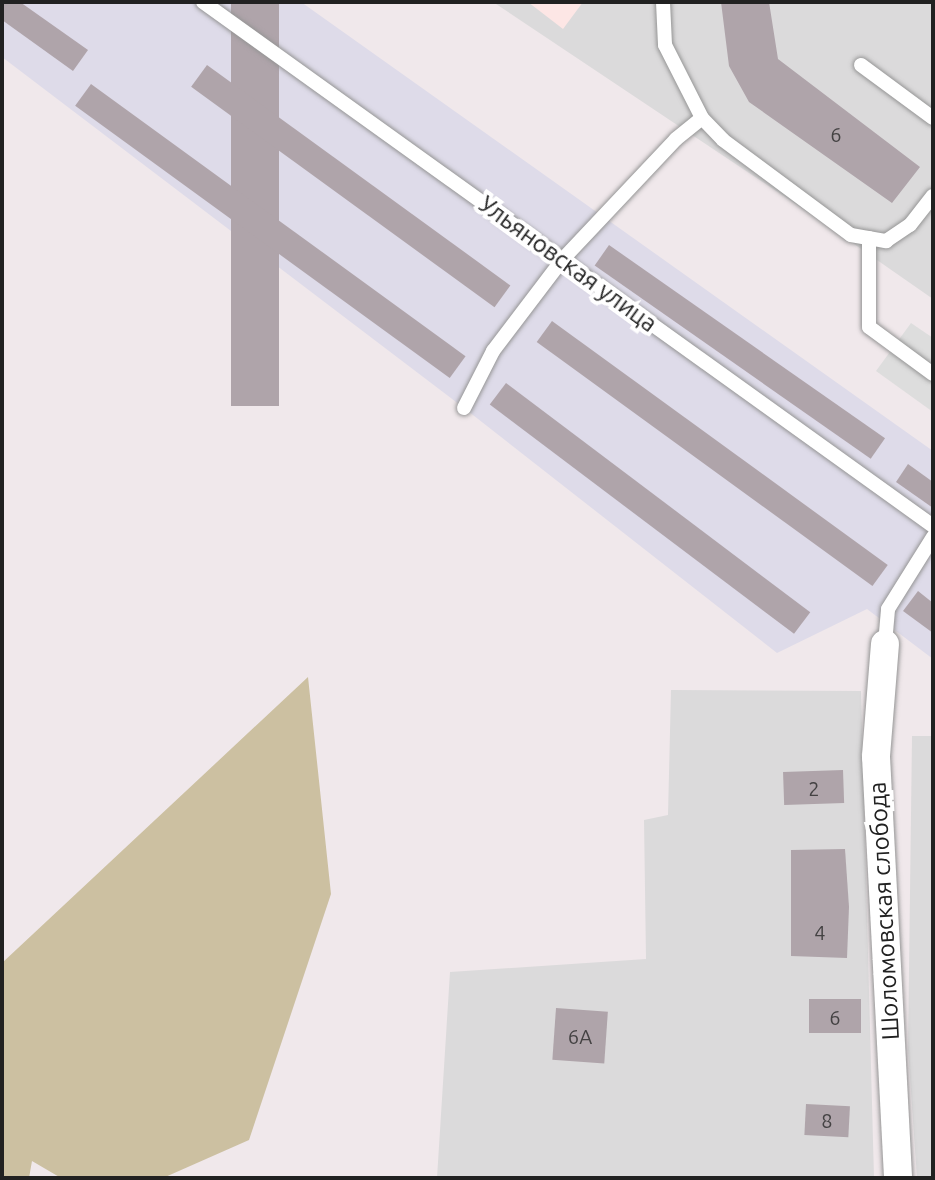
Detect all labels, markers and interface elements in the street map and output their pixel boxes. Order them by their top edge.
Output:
house number: 6 [830,122,842,146]
street label: Ульяновская улица [473,190,663,338]
house number: 2 [808,776,820,800]
street label: Шоломовская слобода [863,781,905,1041]
house number: 4 [814,920,826,944]
house number: 6 [829,1005,841,1029]
house number: 6А [568,1024,592,1048]
house number: 8 [821,1108,833,1132]

